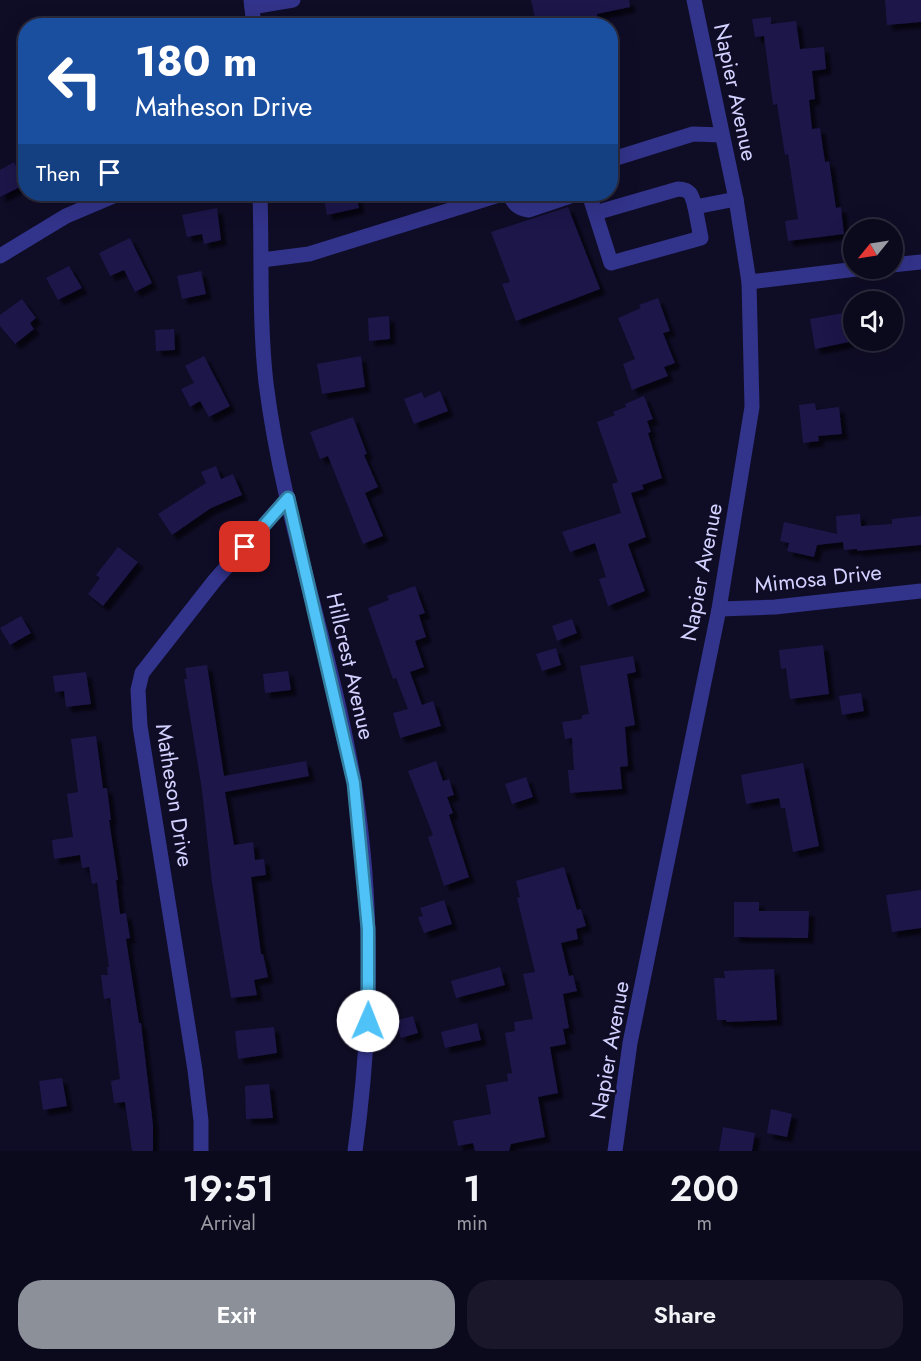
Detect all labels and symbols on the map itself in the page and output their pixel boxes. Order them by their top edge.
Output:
street label: Napier Avenue [706,20,766,164]
north arrow [843,219,903,279]
street label: Napier Avenue [672,500,730,644]
pin [219,521,270,572]
street label: Mimosa Drive [753,555,883,601]
street label: Hillcrest Avenue [319,589,383,743]
street label: Matheson Drive [148,721,202,869]
street label: Napier Avenue [581,978,637,1122]
position arrow [336,989,400,1053]

